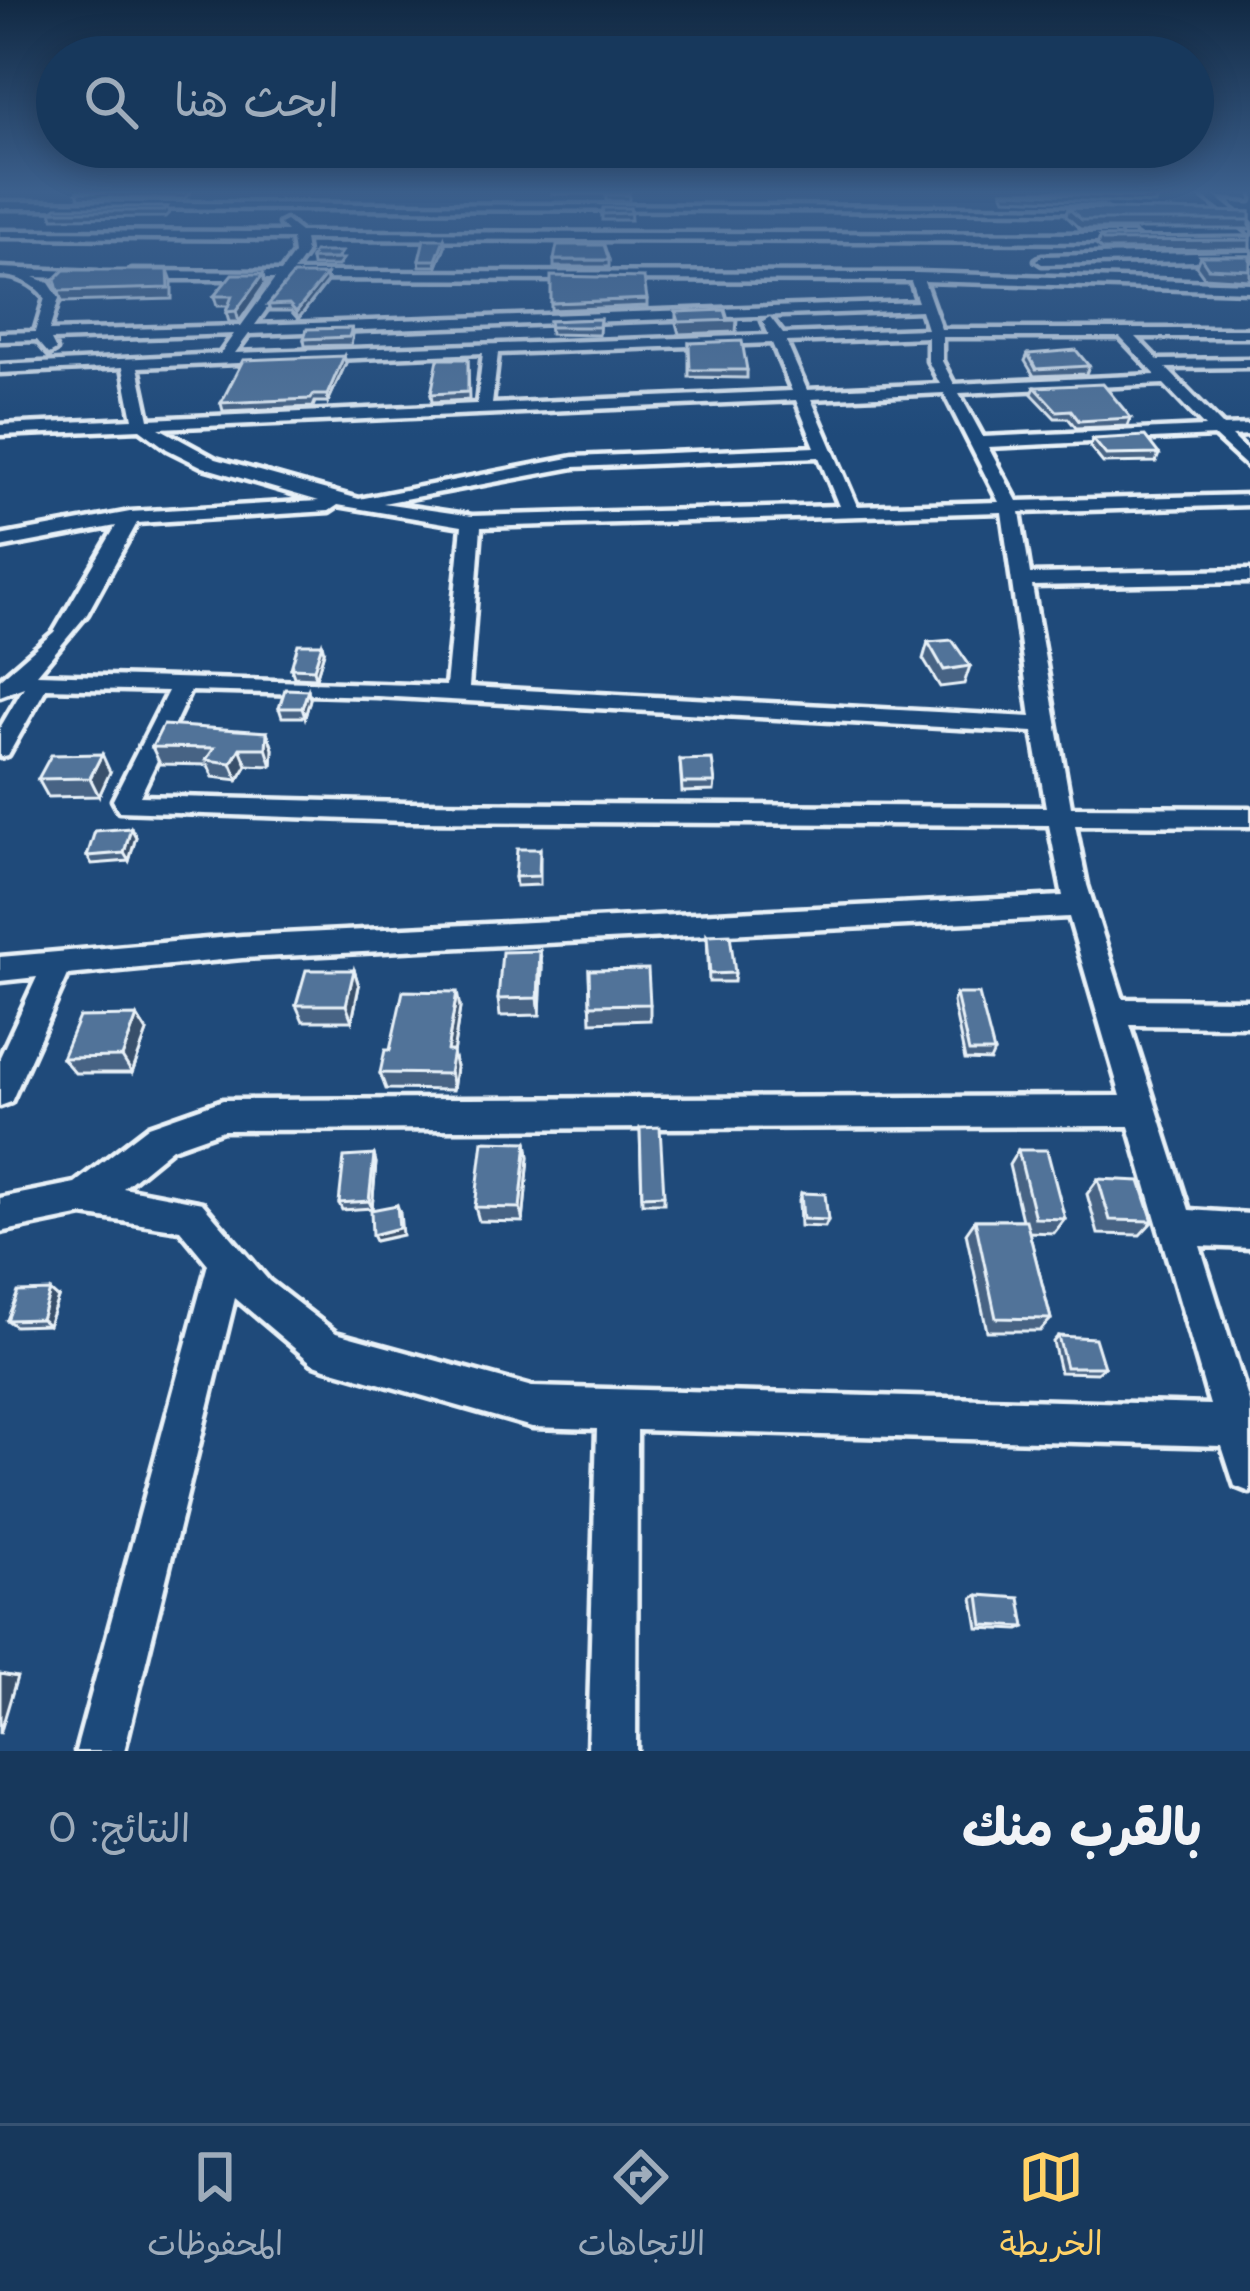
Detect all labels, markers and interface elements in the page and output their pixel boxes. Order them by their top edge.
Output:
search box [36,36,1214,168]
text: ابحث هنا [174,63,339,131]
icon: search [78,69,144,135]
text: بالقرب منك [962,1785,1202,1862]
text: النتائج: 0 [48,1796,190,1855]
tab: المحفوظات [147,2144,283,2273]
tab: الاتجاهات [578,2144,705,2273]
tab: الخريطة [1000,2144,1103,2273]

